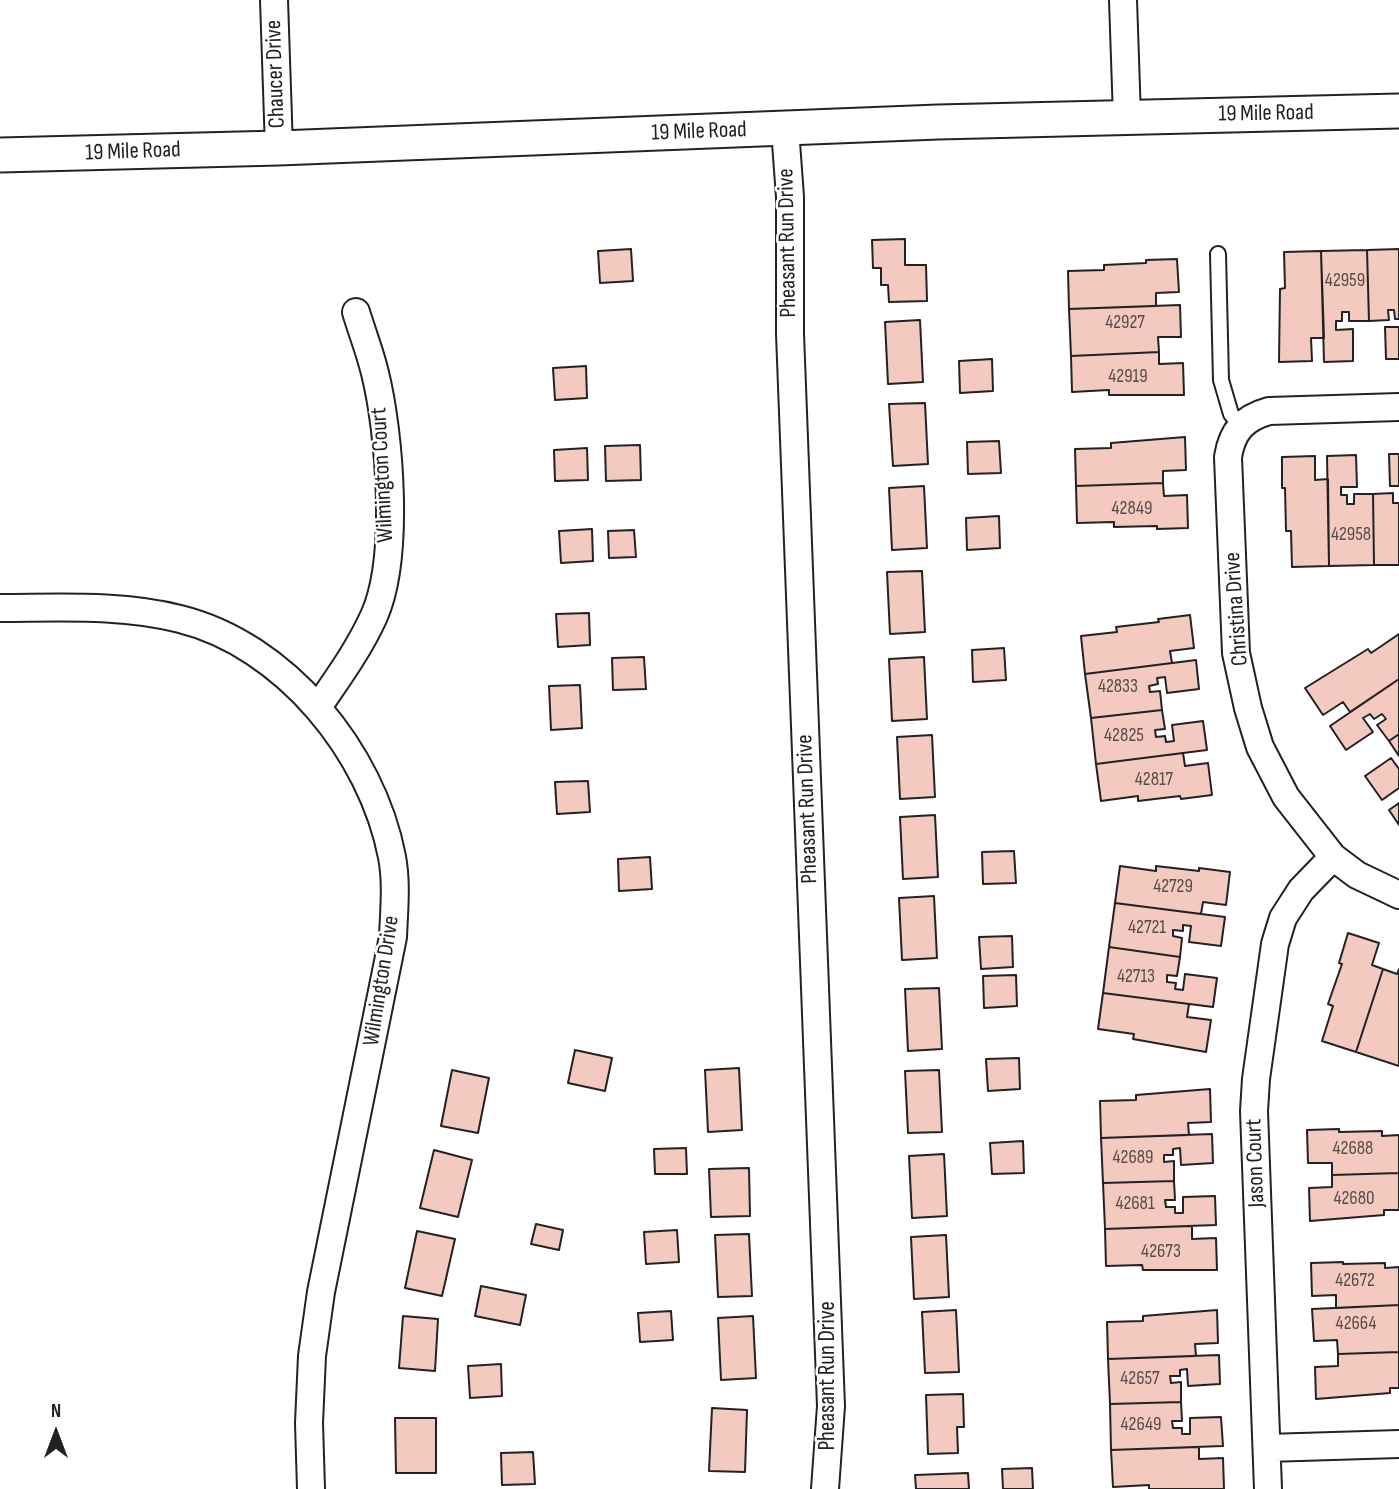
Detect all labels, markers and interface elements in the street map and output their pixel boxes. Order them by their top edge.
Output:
street label: Chaucer Drive [260,19,292,129]
street label: 19 Mile Road [1218,99,1314,129]
street label: 19 Mile Road [651,117,747,147]
street label: 19 Mile Road [85,137,181,167]
street label: Pheasant Run Drive [773,168,803,318]
house number: 42959 [1325,270,1365,292]
house number: 42927 [1105,312,1145,334]
house number: 42919 [1108,366,1148,388]
street label: Wilmington Court [366,407,400,543]
house number: 42849 [1112,498,1152,520]
house number: 42958 [1331,524,1371,546]
street label: Christina Drive [1219,551,1255,667]
house number: 42833 [1098,676,1138,698]
house number: 42825 [1104,725,1144,747]
street label: Pheasant Run Drive [792,734,824,884]
house number: 42817 [1135,769,1173,791]
house number: 42729 [1153,876,1193,898]
street label: Wilmington Drive [358,914,406,1048]
house number: 42721 [1128,917,1166,939]
house number: 42713 [1117,966,1155,988]
street label: Jason Court [1241,1118,1271,1208]
house number: 42688 [1333,1138,1373,1160]
house number: 42689 [1113,1147,1153,1169]
house number: 42680 [1334,1188,1374,1210]
house number: 42681 [1115,1193,1155,1215]
house number: 42673 [1141,1241,1181,1263]
house number: 42672 [1335,1270,1375,1292]
street label: Pheasant Run Drive [814,1301,842,1451]
house number: 42664 [1336,1313,1376,1335]
house number: 42657 [1120,1368,1160,1390]
north arrow [21,1398,91,1468]
text: N [51,1400,61,1423]
house number: 42649 [1121,1414,1161,1436]

